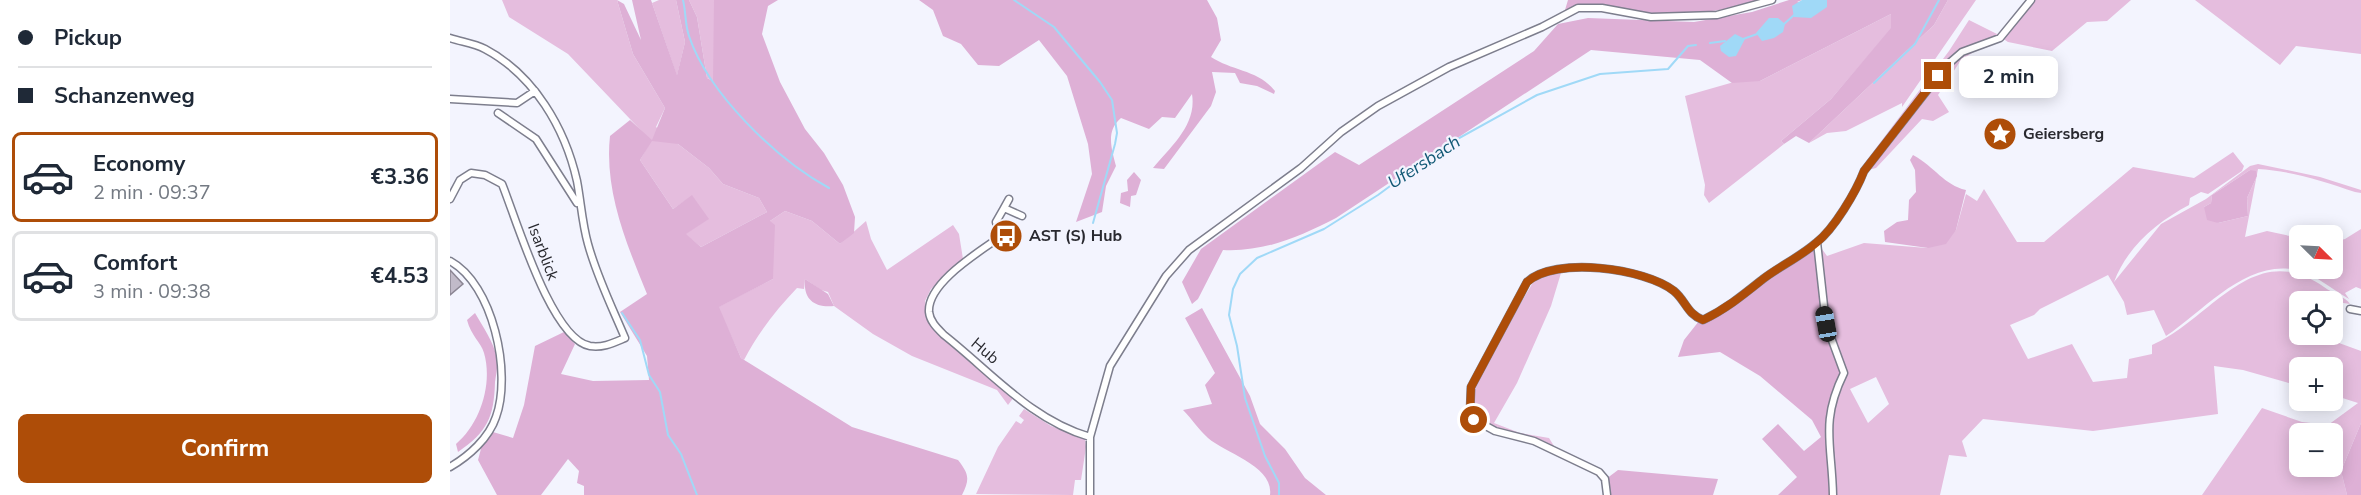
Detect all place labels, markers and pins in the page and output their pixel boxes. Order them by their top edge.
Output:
place icon: Geiersberg [1982,116,2018,152]
place label: Geiersberg [2023,123,2104,145]
bus stop icon: AST (S) Hub [988,218,1024,254]
place label: AST (S) Hub [1029,225,1122,247]

